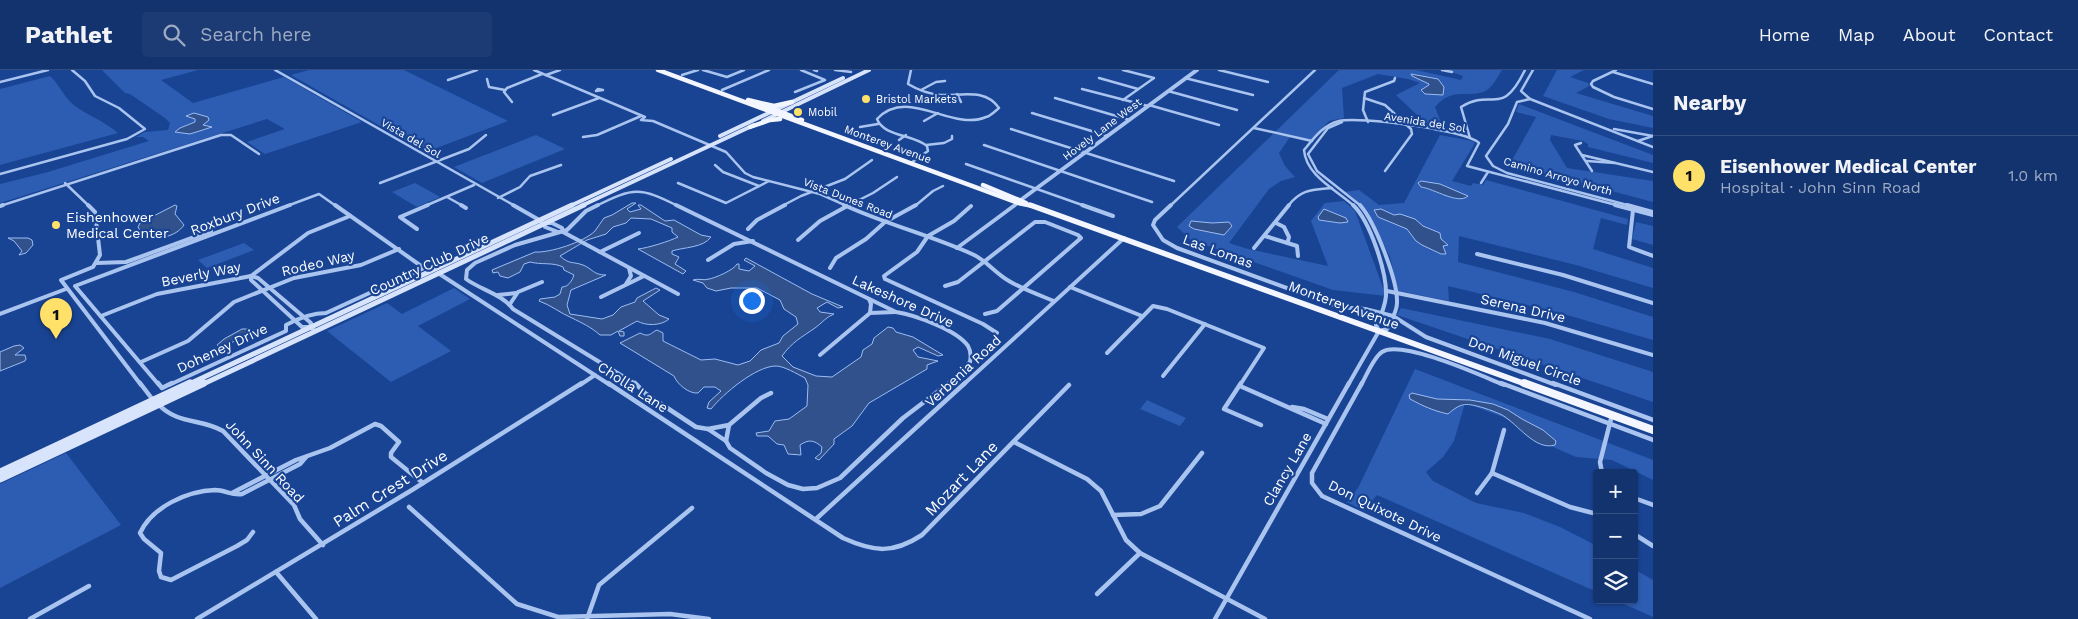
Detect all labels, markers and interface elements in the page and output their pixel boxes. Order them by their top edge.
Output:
search box [142,12,492,57]
text: Pathlet [25,21,112,49]
icon: search [160,21,188,49]
text: Search here [200,23,312,46]
text: Home [1759,24,1810,45]
text: Map [1838,24,1875,45]
text: About [1903,24,1955,45]
text: Contact [1983,24,2053,45]
text: Nearby [1673,90,1746,115]
marker: Bristol Markets [860,93,872,105]
place label: Bristol Markets [876,93,957,106]
street label: Hovely Lane West [1060,95,1145,163]
marker: Mobil [792,106,804,118]
place label: Mobil [808,106,838,119]
street label: Avenida del Sol [1383,110,1467,135]
street label: Vista del Sol [378,116,444,161]
street label: Monterey Avenue [843,123,933,166]
street label: Camino Arroyo North [1502,155,1614,198]
text: Eisenhower Medical Center [1720,155,1976,178]
text: 1 [1686,166,1692,185]
text: 1.0 km [2008,166,2058,185]
street label: Vista Dunes Road [801,175,894,221]
text: Hospital · John Sinn Road [1720,178,1921,197]
street label: Roxbury Drive [188,190,282,238]
place label: Eishenhower Medical Center [66,209,169,241]
marker: Eishenhower Medical Center [50,219,62,231]
street label: Country Club Drive [367,229,491,299]
street label: Las Lomas [1181,231,1255,271]
street label: Rodeo Way [280,247,357,279]
street label: Beverly Way [160,258,243,290]
street label: Lakeshore Drive [850,271,956,331]
street label: Monterey Avenue [1286,278,1402,332]
your location [739,288,765,314]
street label: Serena Drive [1479,290,1567,326]
pin: 1 [40,298,72,339]
street label: Doheney Drive [174,320,270,376]
street label: Verbenia Road [922,332,1004,410]
street label: Don Miguel Circle [1466,333,1584,389]
street label: Cholla Lane [595,358,671,416]
street label: John Sinn Road [223,416,307,506]
street label: Clancy Lane [1259,429,1315,509]
street label: Mozart Lane [921,437,1002,520]
street label: Palm Crest Drive [330,446,451,531]
map controls [1593,469,1638,604]
button: + [1593,469,1638,514]
street label: Don Quixote Drive [1326,477,1444,545]
button: − [1593,514,1638,559]
button: layers [1593,559,1638,604]

